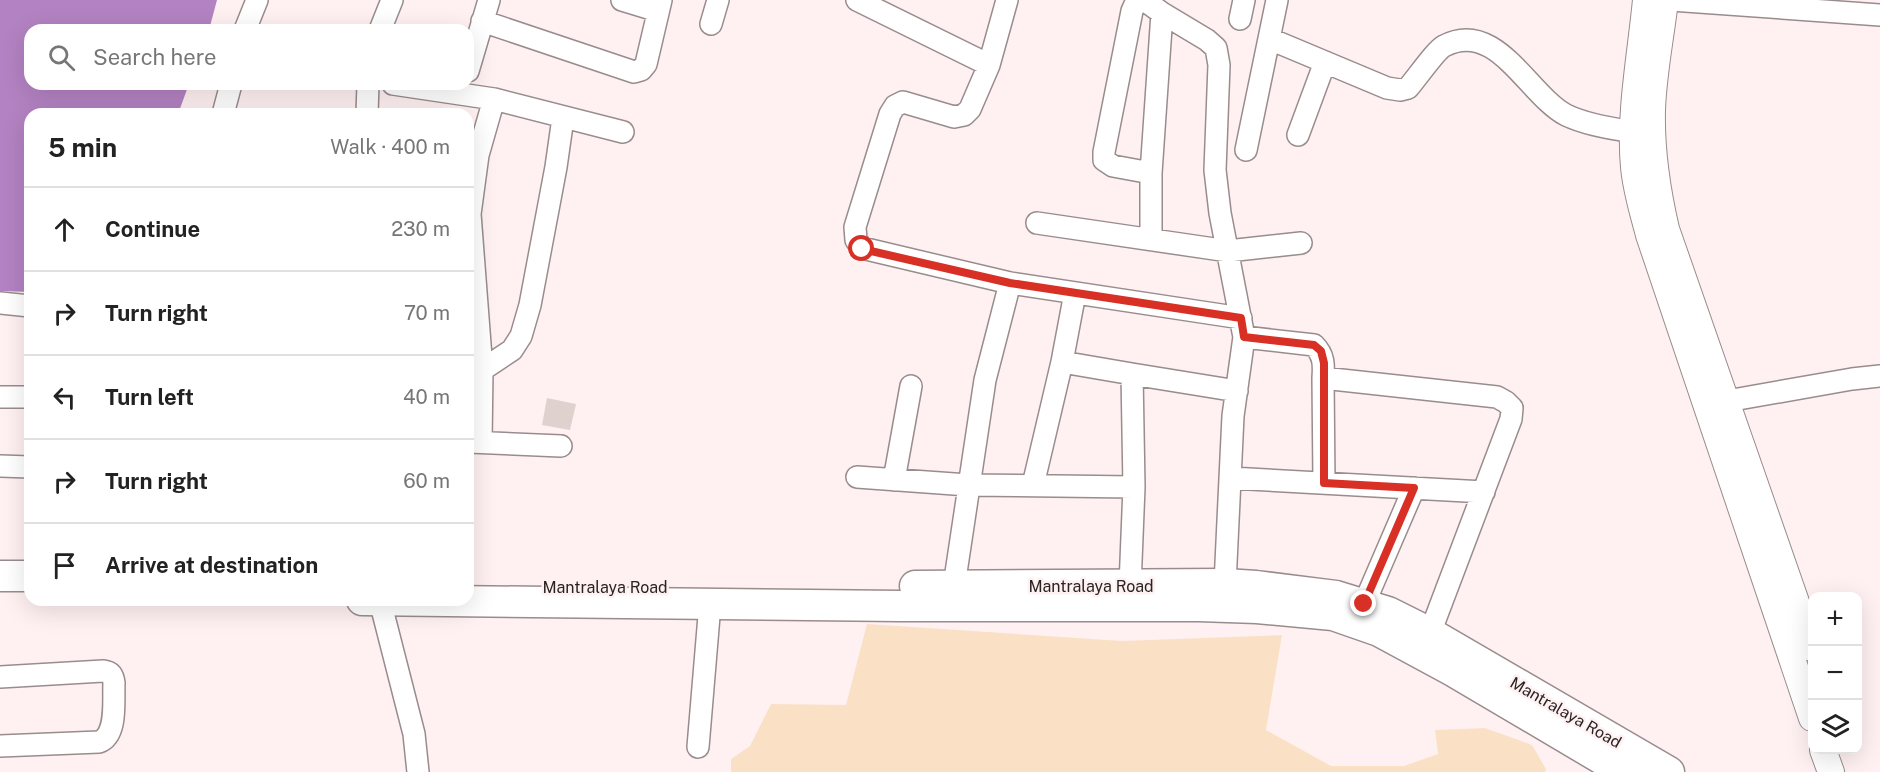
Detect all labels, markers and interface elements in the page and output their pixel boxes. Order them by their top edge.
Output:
search box [24,24,474,90]
icon: search [45,41,78,74]
text: Search here [93,44,217,70]
text: 5 min [48,132,117,163]
text: Walk · 400 m [330,135,450,159]
icon: ahead [48,213,81,246]
text: Continue [105,216,200,242]
text: 230 m [391,217,450,241]
route start [848,235,874,261]
icon: right [48,297,81,330]
text: Turn right [105,300,208,326]
text: 70 m [404,301,450,325]
icon: left [48,381,81,414]
text: Turn left [105,384,194,410]
text: 40 m [403,385,450,409]
icon: right [48,465,81,498]
text: Turn right [105,468,208,494]
text: 60 m [403,469,450,493]
icon: arrive [48,549,81,582]
text: Arrive at destination [105,552,318,578]
street label: Mantralaya Road [1028,577,1154,596]
street label: Mantralaya Road [542,578,668,597]
route end [1350,590,1376,616]
map controls [1808,592,1862,754]
button: + [1808,592,1862,646]
button: − [1808,646,1862,700]
street label: Mantralaya Road [1507,673,1625,752]
button: layers [1808,700,1862,754]

